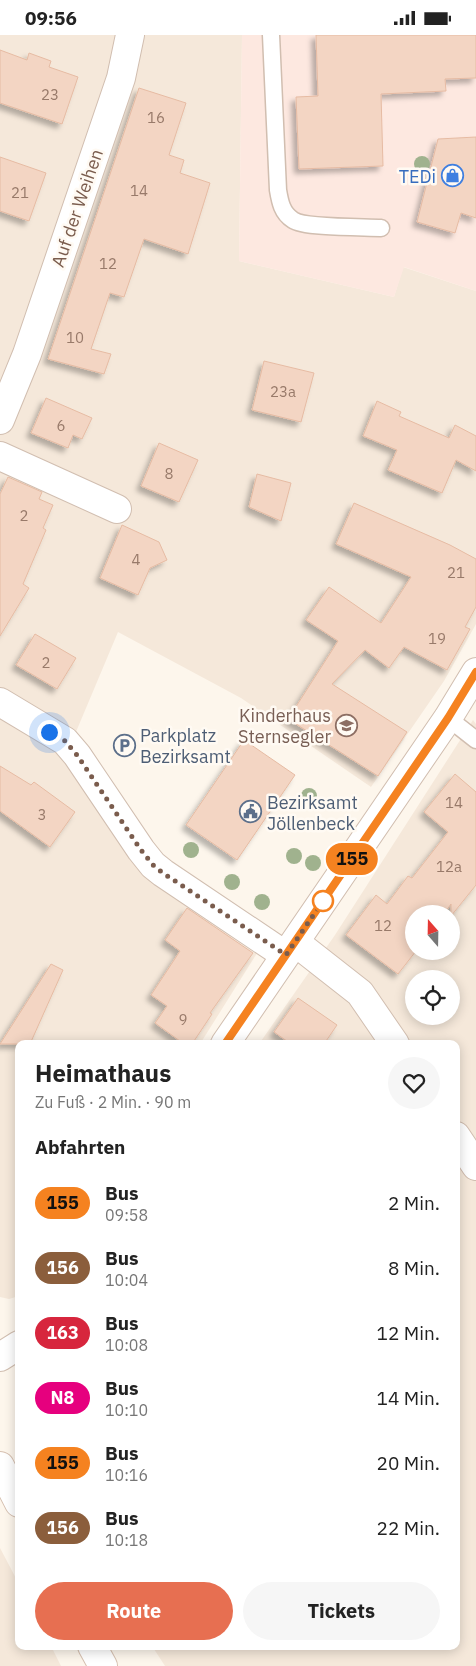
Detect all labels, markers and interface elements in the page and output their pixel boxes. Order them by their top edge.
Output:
text: 09:56 [25,6,77,30]
house number: 23 [41,85,59,104]
house number: 16 [147,108,165,127]
street label: Auf der Weihen [46,146,108,270]
shop icon: TEDi [440,164,464,188]
place label: TEDi [399,165,436,188]
house number: 14 [130,181,148,200]
house number: 21 [11,183,29,202]
house number: 12 [99,254,117,273]
house number: 10 [66,328,84,347]
house number: 23a [270,382,296,401]
house number: 6 [56,416,66,435]
house number: 8 [164,464,174,483]
house number: 2 [19,506,29,525]
house number: 4 [131,550,141,569]
house number: 21 [447,563,465,582]
house number: 19 [428,629,446,648]
house number: 2 [41,653,51,672]
place label: Kinderhaus Sternsegler [238,704,331,748]
school or university icon: Kinderhaus Sternsegler [335,713,359,737]
your location [37,720,62,745]
place label: Parkplatz Bezirksamt [140,724,231,768]
parking icon: Parkplatz Bezirksamt [112,733,136,757]
place label: Bezirksamt Jöllenbeck [267,791,358,835]
house number: 14 [445,793,463,812]
public building icon: Bezirksamt Jöllenbeck [239,800,263,824]
house number: 3 [37,805,47,824]
line badge: 155 [323,843,381,875]
text: 155 [336,847,368,870]
house number: 12a [436,857,462,876]
unlabelled marker [312,890,334,912]
north arrow [405,905,460,960]
map controls [405,905,460,1025]
house number: 12 [374,916,392,935]
button: locate [405,970,460,1025]
house number: 9 [178,1010,188,1029]
text: Heimathaus [35,1057,171,1089]
button: heart [388,1057,440,1109]
text: Zu Fuß · 2 Min. · 90 m [35,1092,191,1112]
text: Abfahrten [35,1135,125,1159]
text: Bus [105,1181,139,1205]
text: 155 [46,1191,79,1214]
text: 2 Min. [388,1191,440,1215]
text: 09:58 [105,1205,148,1225]
text: Bus [105,1246,139,1270]
text: 156 [46,1256,79,1279]
text: 8 Min. [388,1256,440,1280]
text: 10:04 [105,1270,148,1290]
text: Bus [105,1311,139,1335]
text: 163 [46,1321,79,1344]
text: 12 Min. [377,1321,440,1345]
text: 10:08 [105,1335,148,1355]
text: Bus [105,1376,139,1400]
text: N8 [51,1386,74,1409]
text: 14 Min. [377,1386,440,1410]
text: 10:10 [105,1400,148,1420]
text: Bus [105,1441,139,1465]
text: 155 [46,1451,79,1474]
text: 20 Min. [377,1451,440,1475]
text: 10:16 [105,1465,148,1485]
text: Bus [105,1506,139,1530]
text: 156 [46,1516,79,1539]
text: 22 Min. [377,1516,440,1540]
text: 10:18 [105,1530,148,1550]
button: Route [35,1582,233,1640]
button: Tickets [243,1582,440,1640]

